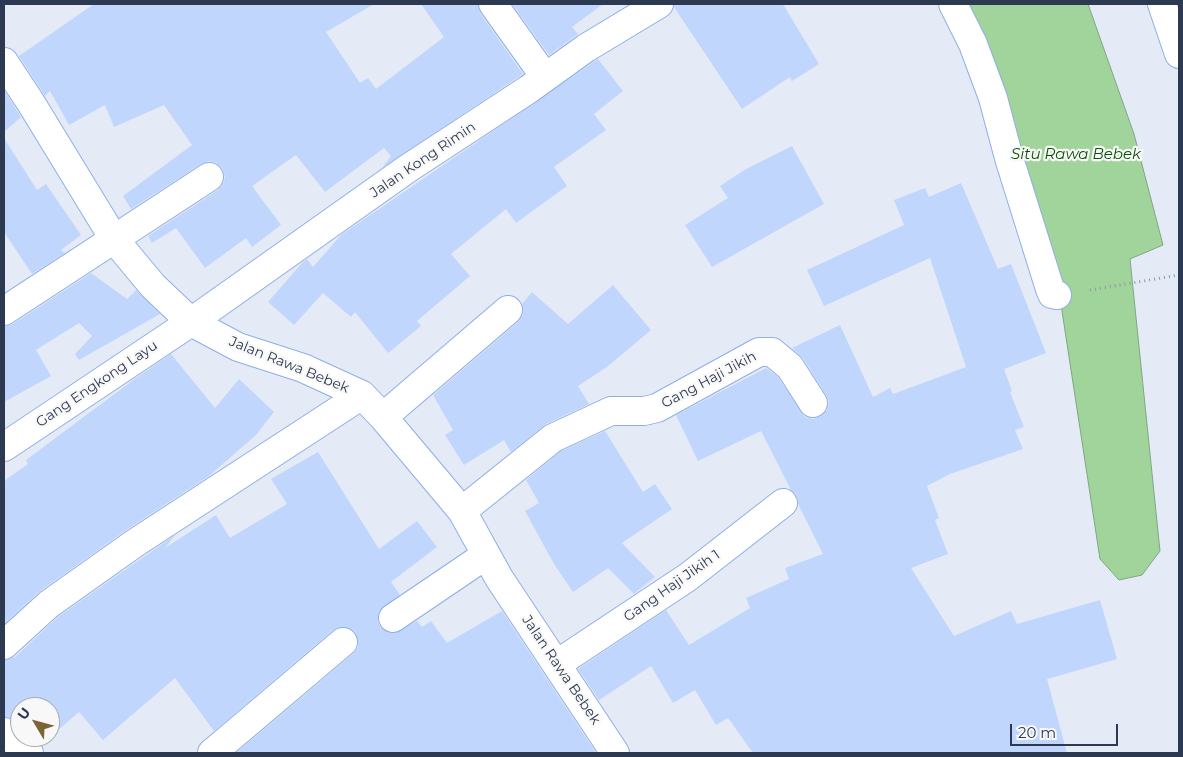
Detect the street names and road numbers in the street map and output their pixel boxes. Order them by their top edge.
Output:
street label: Jalan Kong Rimin [367,118,479,202]
street label: Jalan Rawa Bebek [227,333,351,397]
street label: Gang Engkong Layu [33,337,161,431]
street label: Gang Haji Jikih [659,348,759,412]
street label: Gang Haji Jikih 1 [621,546,723,626]
street label: Jalan Rawa Bebek [518,612,604,728]

